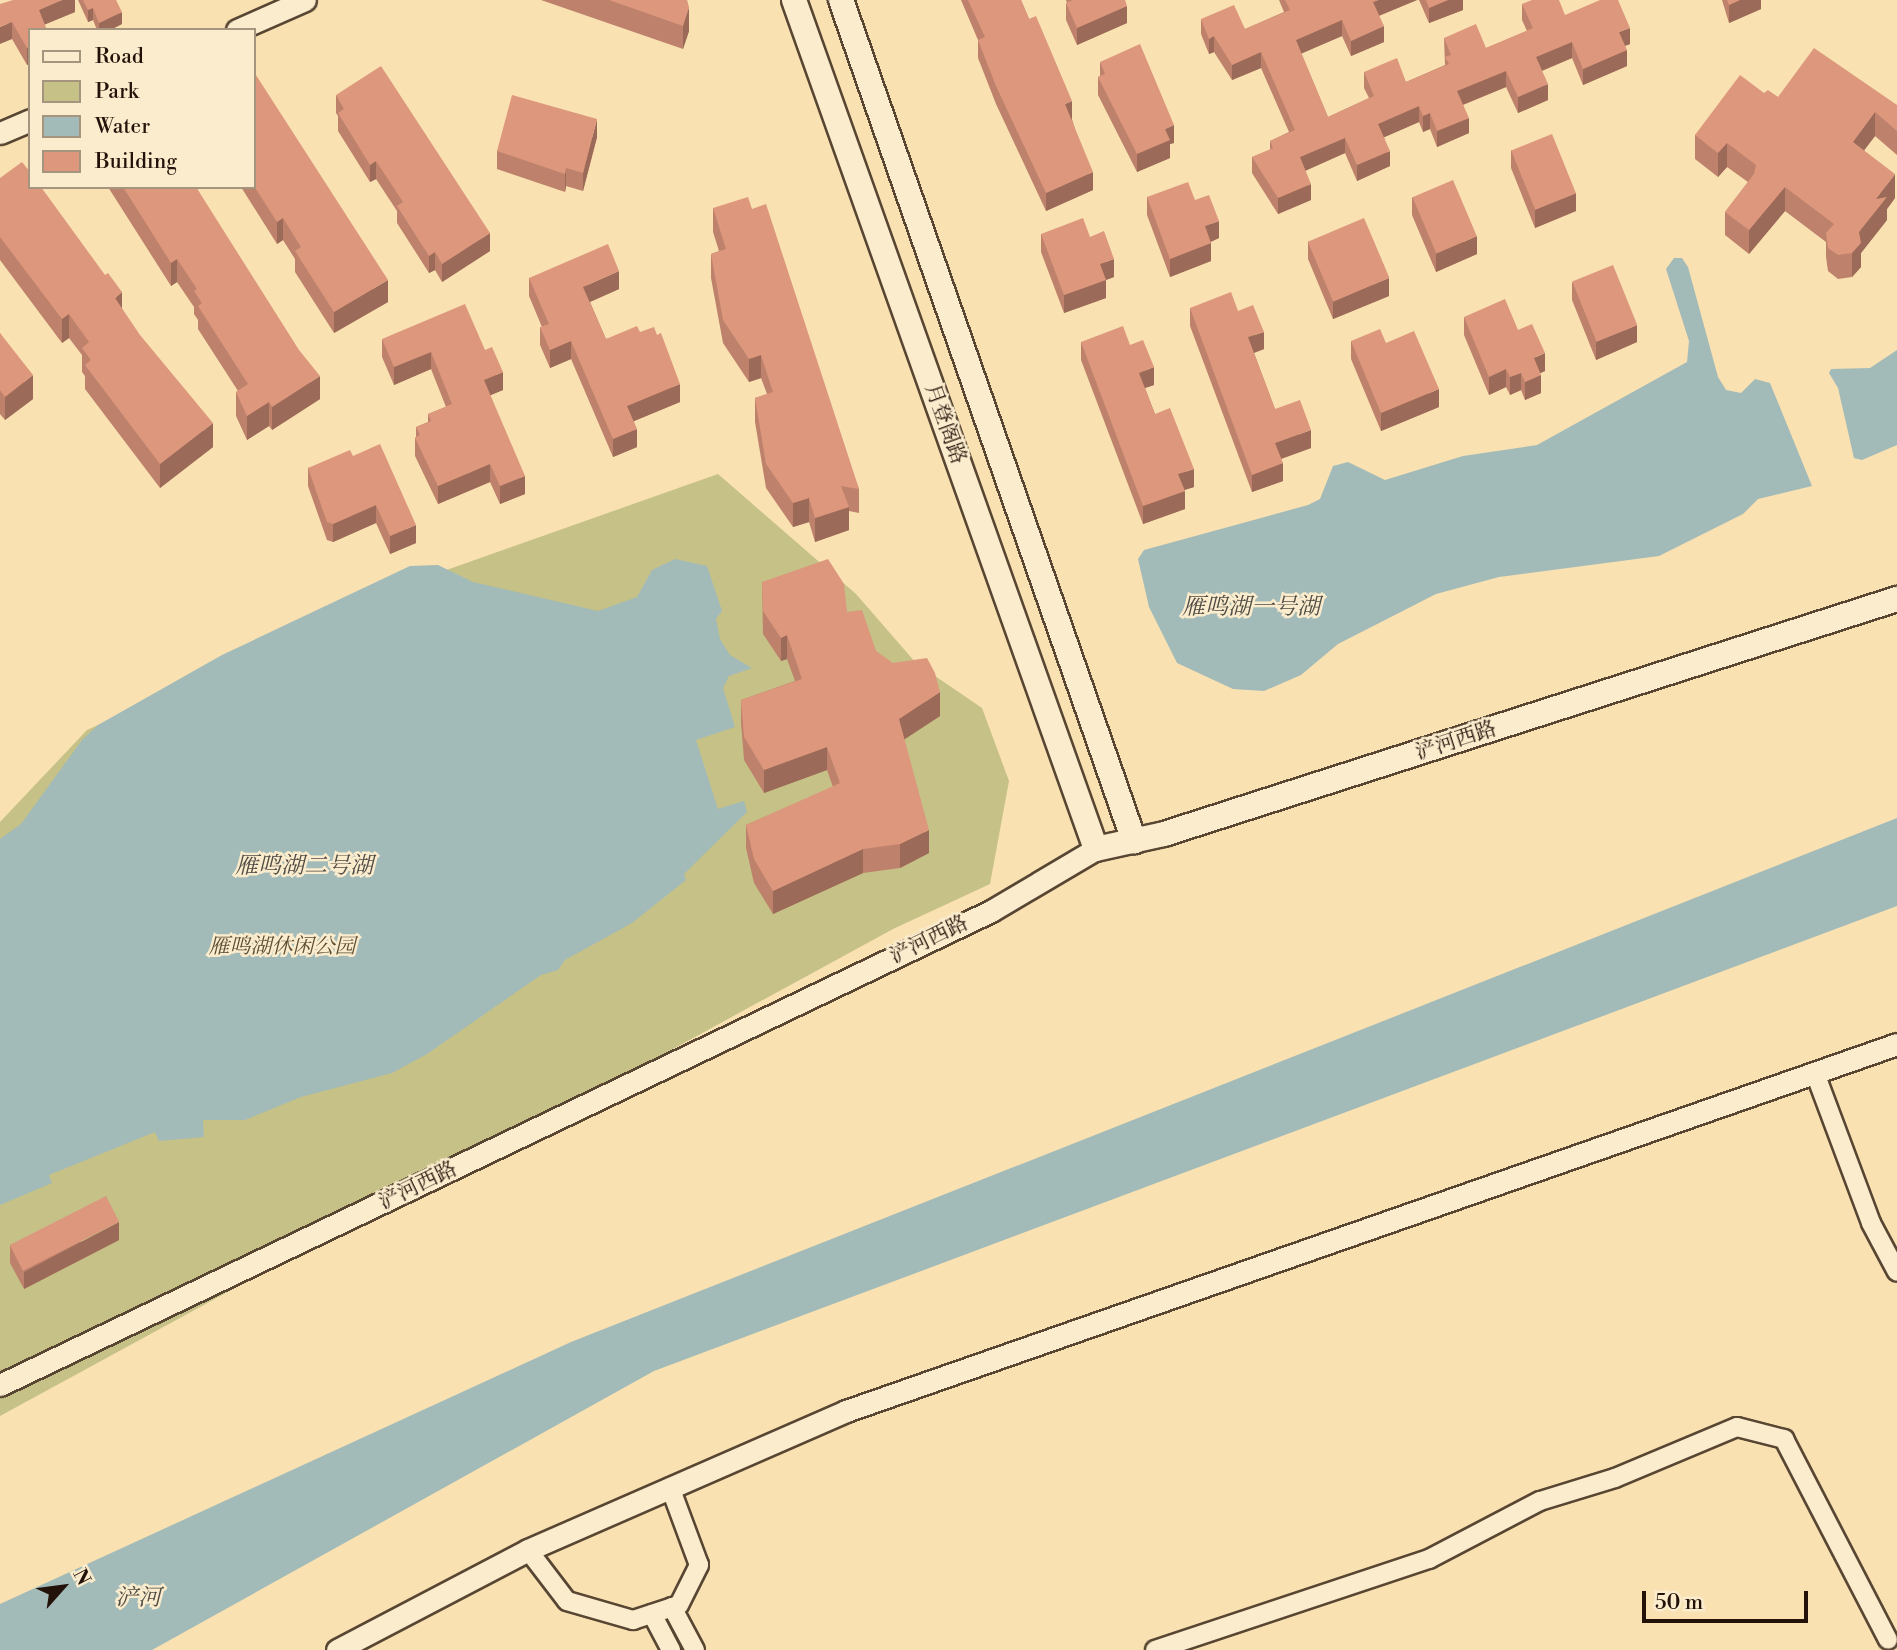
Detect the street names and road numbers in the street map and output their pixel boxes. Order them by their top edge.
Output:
street label: 月登阁路 [919,380,971,468]
street label: 浐河西路 [1412,716,1500,766]
street label: 浐河西路 [886,910,972,970]
street label: 浐河西路 [375,1156,461,1216]

